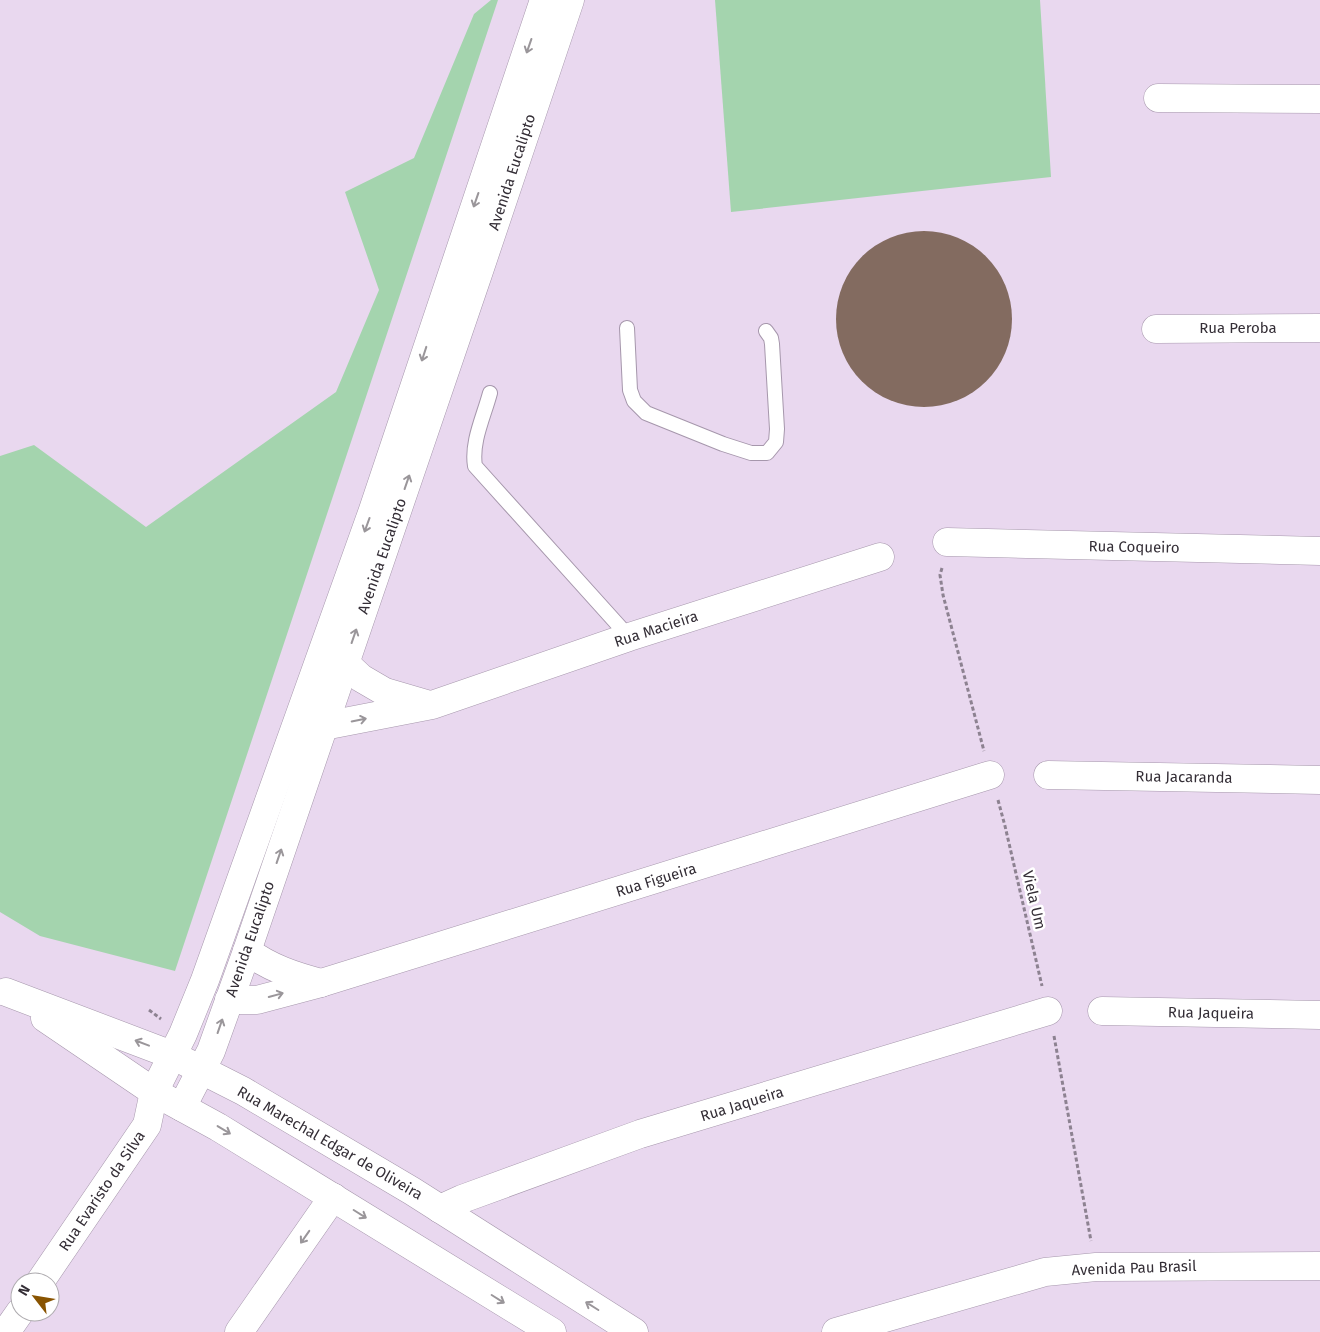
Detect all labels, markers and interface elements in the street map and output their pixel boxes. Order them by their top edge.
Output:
one-way arrow [523,38,533,54]
street label: Avenida Eucalipto [485,112,539,232]
one-way arrow [471,192,481,208]
street label: Rua Peroba [1199,319,1277,337]
one-way arrow [419,346,429,362]
one-way arrow [403,475,412,491]
street label: Avenida Eucalipto [354,496,410,616]
one-way arrow [362,516,371,532]
street label: Rua Coqueiro [1088,537,1180,557]
street label: Rua Macieira [612,607,700,651]
one-way arrow [350,629,359,644]
one-way arrow [350,715,366,724]
street label: Rua Jacaranda [1135,767,1233,787]
one-way arrow [275,849,284,865]
street label: Rua Figueira [614,859,698,901]
street label: Viela Um [1018,869,1050,931]
street label: Avenida Eucalipto [222,879,278,999]
one-way arrow [267,990,283,999]
street label: Rua Jaqueira [1168,1003,1254,1023]
one-way arrow [216,1019,225,1034]
one-way arrow [135,1038,150,1048]
street label: Rua Marechal Edgar de Oliveira [234,1082,426,1204]
street label: Rua Jaqueira [698,1083,786,1125]
one-way arrow [217,1126,231,1136]
street label: Rua Evaristo da Silva [55,1128,149,1254]
one-way arrow [352,1209,366,1219]
one-way arrow [300,1230,310,1244]
street label: Avenida Pau Brasil [1071,1257,1197,1279]
north arrow [10,1272,60,1322]
text: N [15,1282,34,1299]
one-way arrow [491,1294,505,1304]
one-way arrow [586,1301,600,1311]

